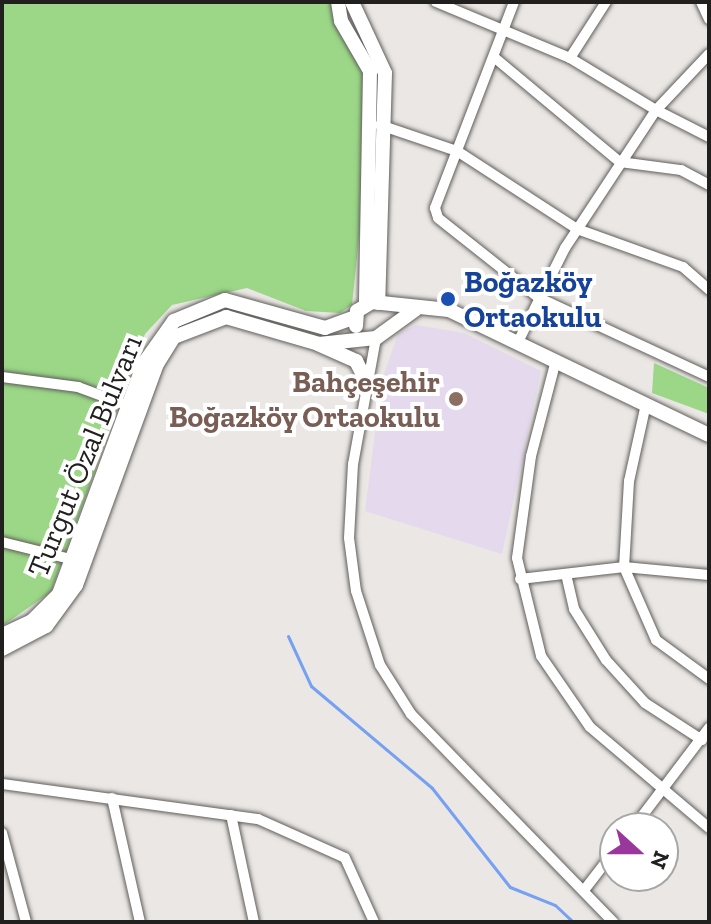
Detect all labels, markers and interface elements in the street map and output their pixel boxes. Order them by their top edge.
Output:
place label: Boğazköy Ortaokulu [464,264,602,334]
marker: Boğazköy Ortaokulu [439,290,457,308]
street label: Turgut Özal Bulvarı [20,330,150,582]
place label: Bahçeşehir Boğazköy Ortaokulu [168,364,440,434]
marker: Bahçeşehir Boğazköy Ortaokulu [447,390,465,408]
north arrow [599,812,679,892]
text: N [644,847,676,873]

